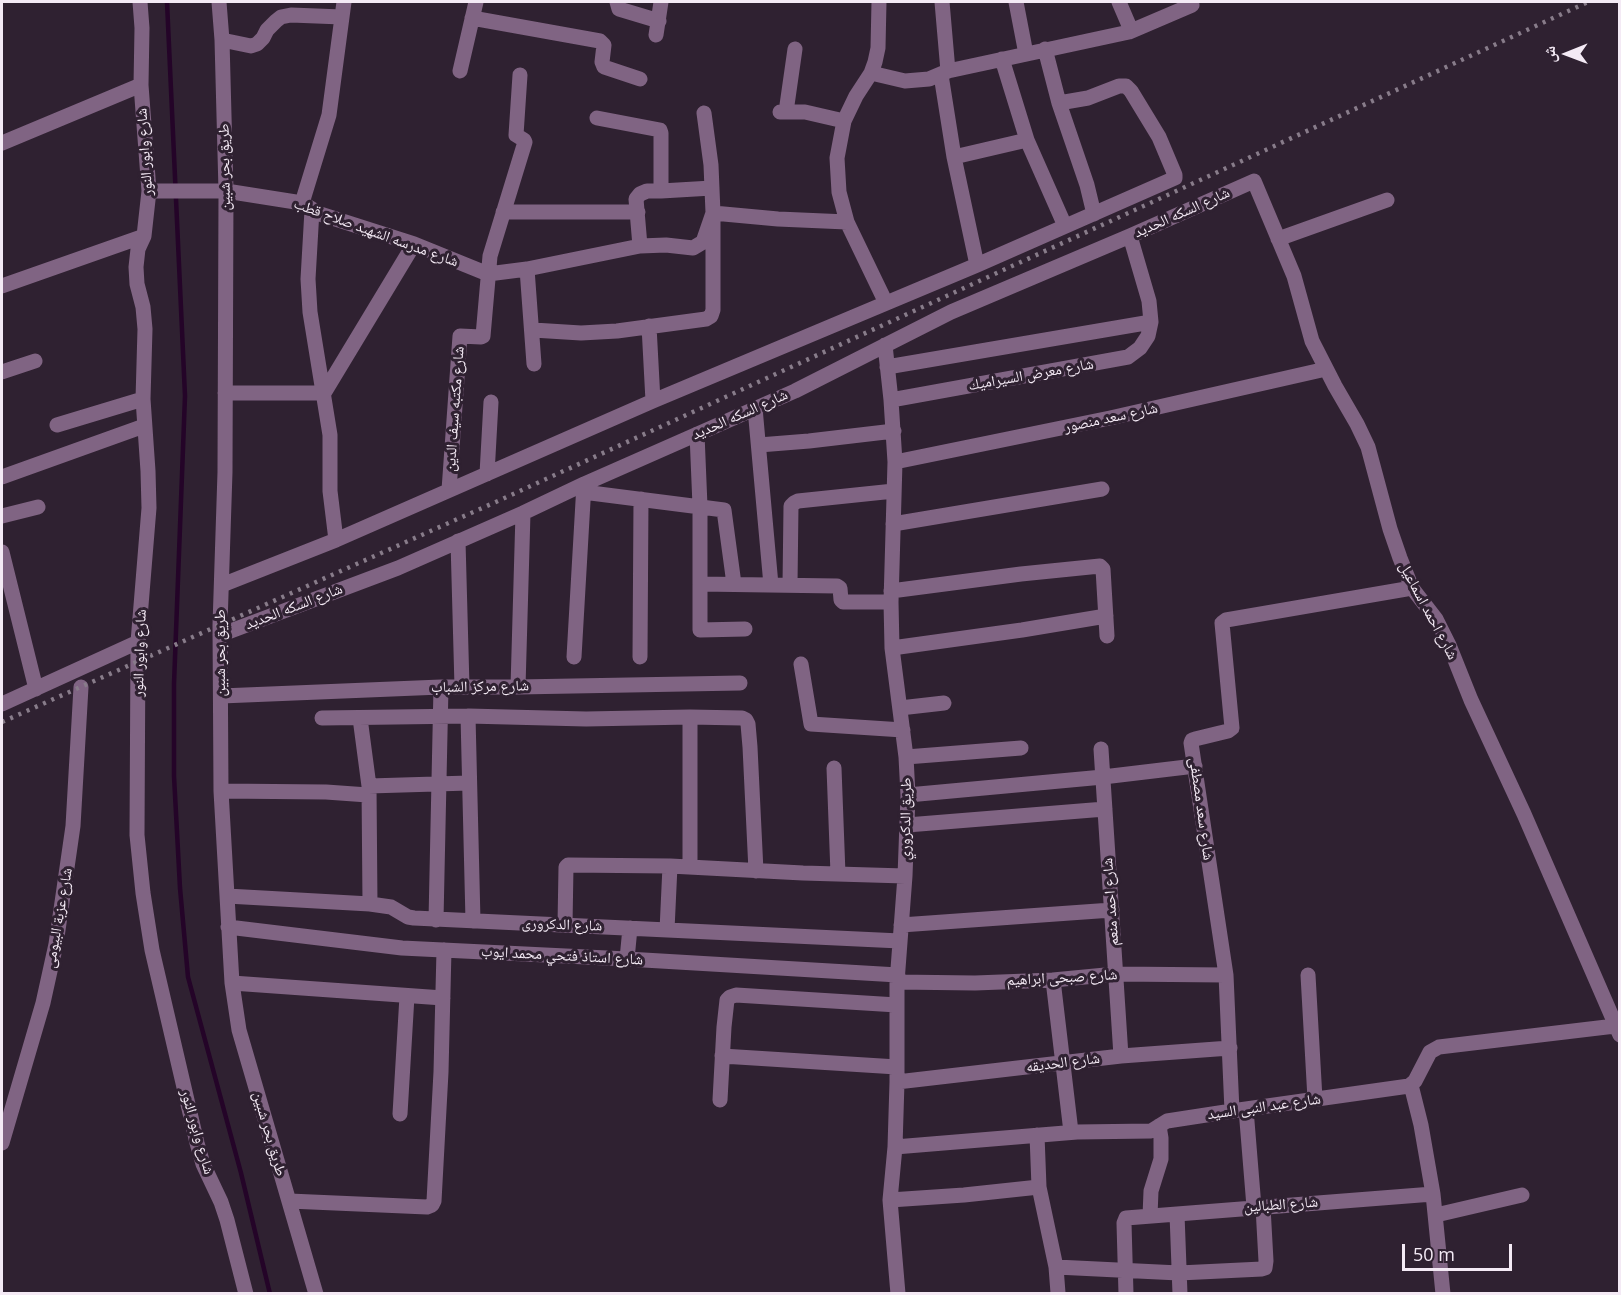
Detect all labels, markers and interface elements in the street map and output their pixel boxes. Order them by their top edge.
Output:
north arrow [1537,24,1597,84]
text: ش [1538,46,1560,63]
street label: شارع وابور النور [133,108,157,196]
street label: طريق بحر شبين [215,123,235,211]
street label: شارع السكه الحديد [1131,184,1233,242]
street label: شارع مدرسه الشهيد صلاح قطب [291,195,461,271]
street label: شارع مكتبه سيف الدين [442,346,468,472]
street label: شارع معرض السيراميك [967,355,1095,395]
street label: شارع السكه الحديد [689,386,791,444]
street label: شارع سعد منصور [1063,399,1159,437]
street label: شارع احمد اسماعيل [1395,559,1461,663]
street label: شارع السكه الحديد [243,580,345,634]
street label: شارع وابور النور [129,609,151,697]
street label: طريق بحر شبين [212,609,230,697]
street label: شارع مركز الشباب [431,677,529,697]
street label: شارع سعد مصطفى [1185,756,1217,862]
street label: طريق الدكروري [896,777,916,861]
street label: شارع احمد منعم [1099,857,1123,947]
street label: شارع عزبة البيومى [41,866,77,970]
street label: شارع الدكرورى [521,915,603,935]
street label: شارع استاذ فتحي محمد ايوب [480,943,644,969]
street label: شارع صبحى ابراهيم [1006,966,1118,990]
street label: شارع الحديقه [1025,1050,1101,1076]
street label: شارع وابور النور [176,1087,218,1177]
street label: طريق بحر شبين [248,1090,290,1178]
street label: شارع عبد النبى السيد [1206,1090,1322,1124]
street label: شارع الطبالين [1243,1193,1319,1217]
scale bar [1405,1232,1514,1270]
text: 50 m [1413,1242,1455,1266]

